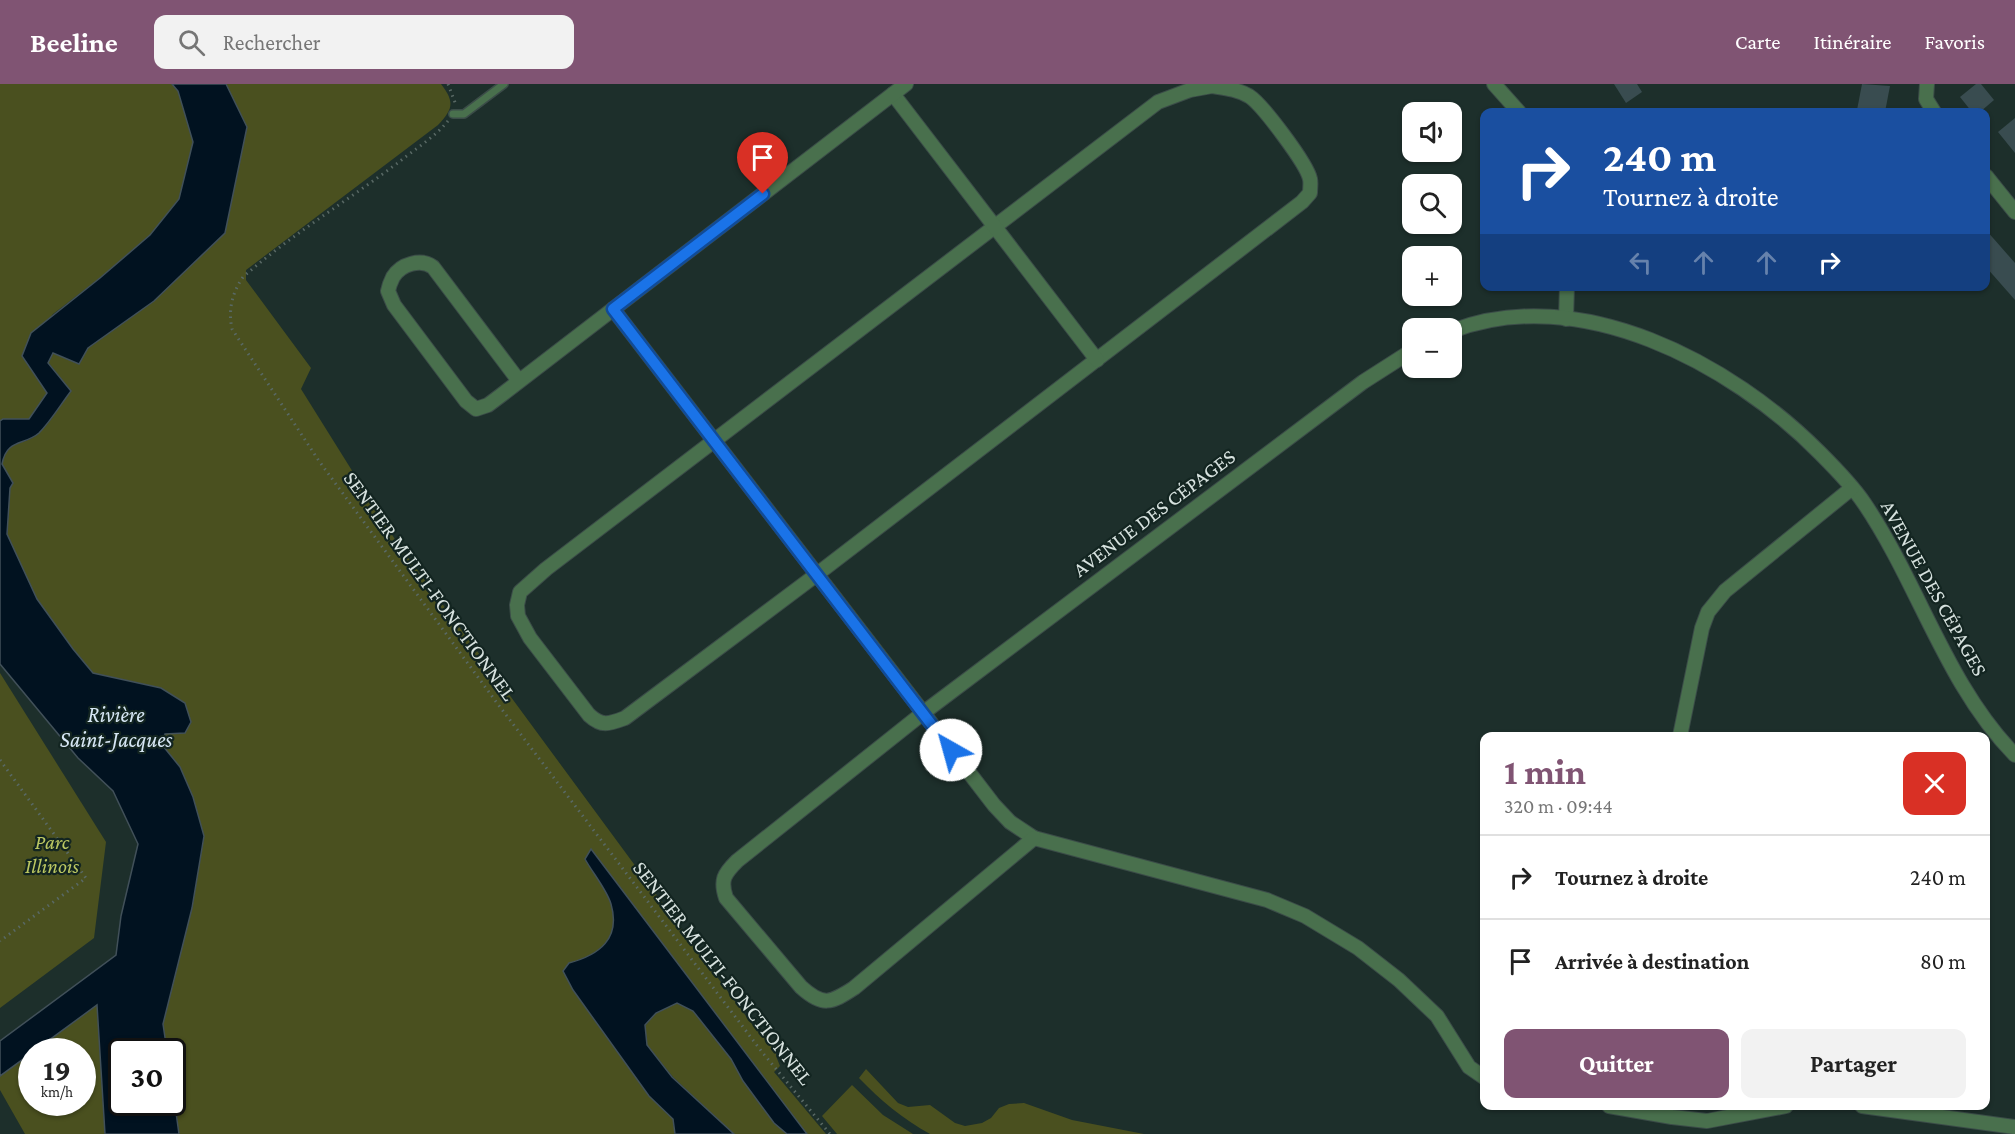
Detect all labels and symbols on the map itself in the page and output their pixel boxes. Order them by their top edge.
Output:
pin [737,132,788,194]
street label: AVENUE DES CÉPAGES [1068,444,1240,582]
street label: SENTIER MULTI-FONCTIONNEL [339,467,522,706]
street label: AVENUE DES CÉPAGES [1876,496,1992,680]
water label: Rivière Saint-Jacques [60,702,173,752]
position arrow [919,718,983,782]
park label: Parc Illinois [25,830,80,878]
street label: SENTIER MULTI-FONCTIONNEL [628,856,818,1090]
speed limit sign: 30 [108,1038,186,1116]

